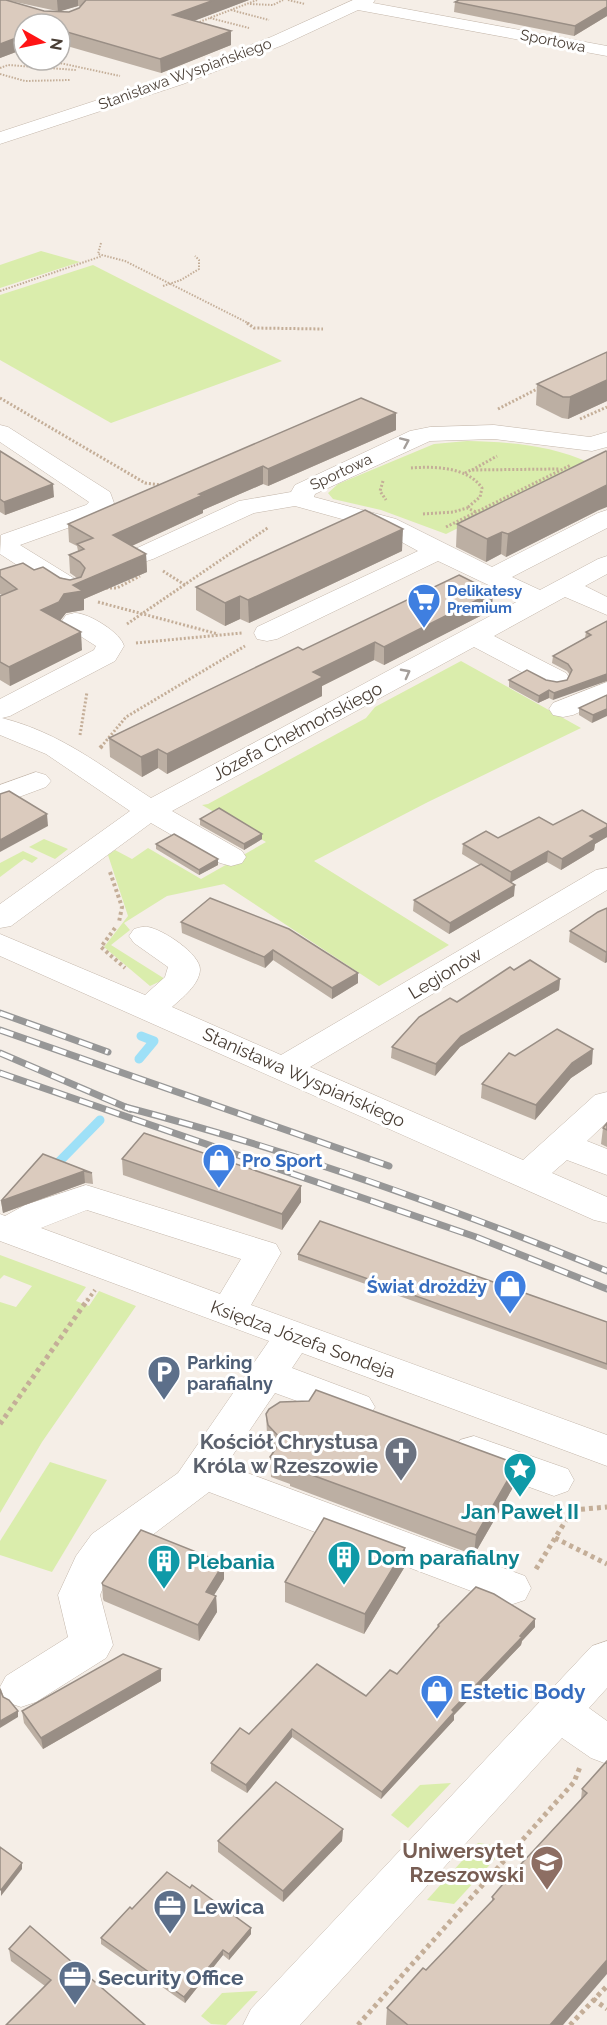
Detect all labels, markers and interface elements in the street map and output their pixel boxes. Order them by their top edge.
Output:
north arrow [12,12,72,72]
street label: Sportowa [519,26,587,56]
street label: Stanisława Wyspiańskiego [96,34,274,114]
text: N [46,37,67,52]
one-way arrow [399,437,410,449]
street label: Sportowa [307,450,375,494]
supermarket icon: Delikatesy Premium [406,582,442,629]
place label: Delikatesy Premium [447,582,523,617]
one-way arrow [399,669,410,680]
street label: Józefa Chełmońskiego [208,677,386,785]
street label: Legionów [404,943,486,1003]
street label: Stanisława Wyspiańskiego [200,1023,409,1131]
shop icon: Pro Sport [201,1142,237,1189]
place label: Pro Sport [242,1150,323,1171]
shop icon: Świat drożdży [492,1268,528,1315]
place label: Świat drożdży [367,1275,487,1297]
street label: Księdza Józefa Sondeja [208,1296,398,1382]
place label: Parking parafialny [187,1352,273,1394]
parking icon: Parking parafialny [146,1354,182,1401]
place label: Kościół Chrystusa Króla w Rzeszowie [193,1429,378,1478]
church icon: Kościół Chrystusa Króla w Rzeszowie [383,1435,419,1482]
place icon: Jan Paweł II [502,1451,538,1498]
place label: Jan Paweł II [461,1499,579,1524]
building icon: Dom parafialny [326,1539,362,1586]
building icon: Plebania [146,1543,182,1590]
place label: Dom parafialny [367,1545,520,1570]
place label: Plebania [187,1549,275,1574]
shop icon: Estetic Body [419,1673,455,1720]
place label: Estetic Body [460,1679,586,1704]
place label: Uniwersytet Rzeszowski [402,1838,524,1887]
school or university icon: Uniwersytet Rzeszowski [529,1844,565,1891]
office icon: Lewica [152,1888,188,1935]
place label: Lewica [193,1894,264,1919]
office icon: Security Office [57,1959,93,2006]
place label: Security Office [98,1965,244,1990]

